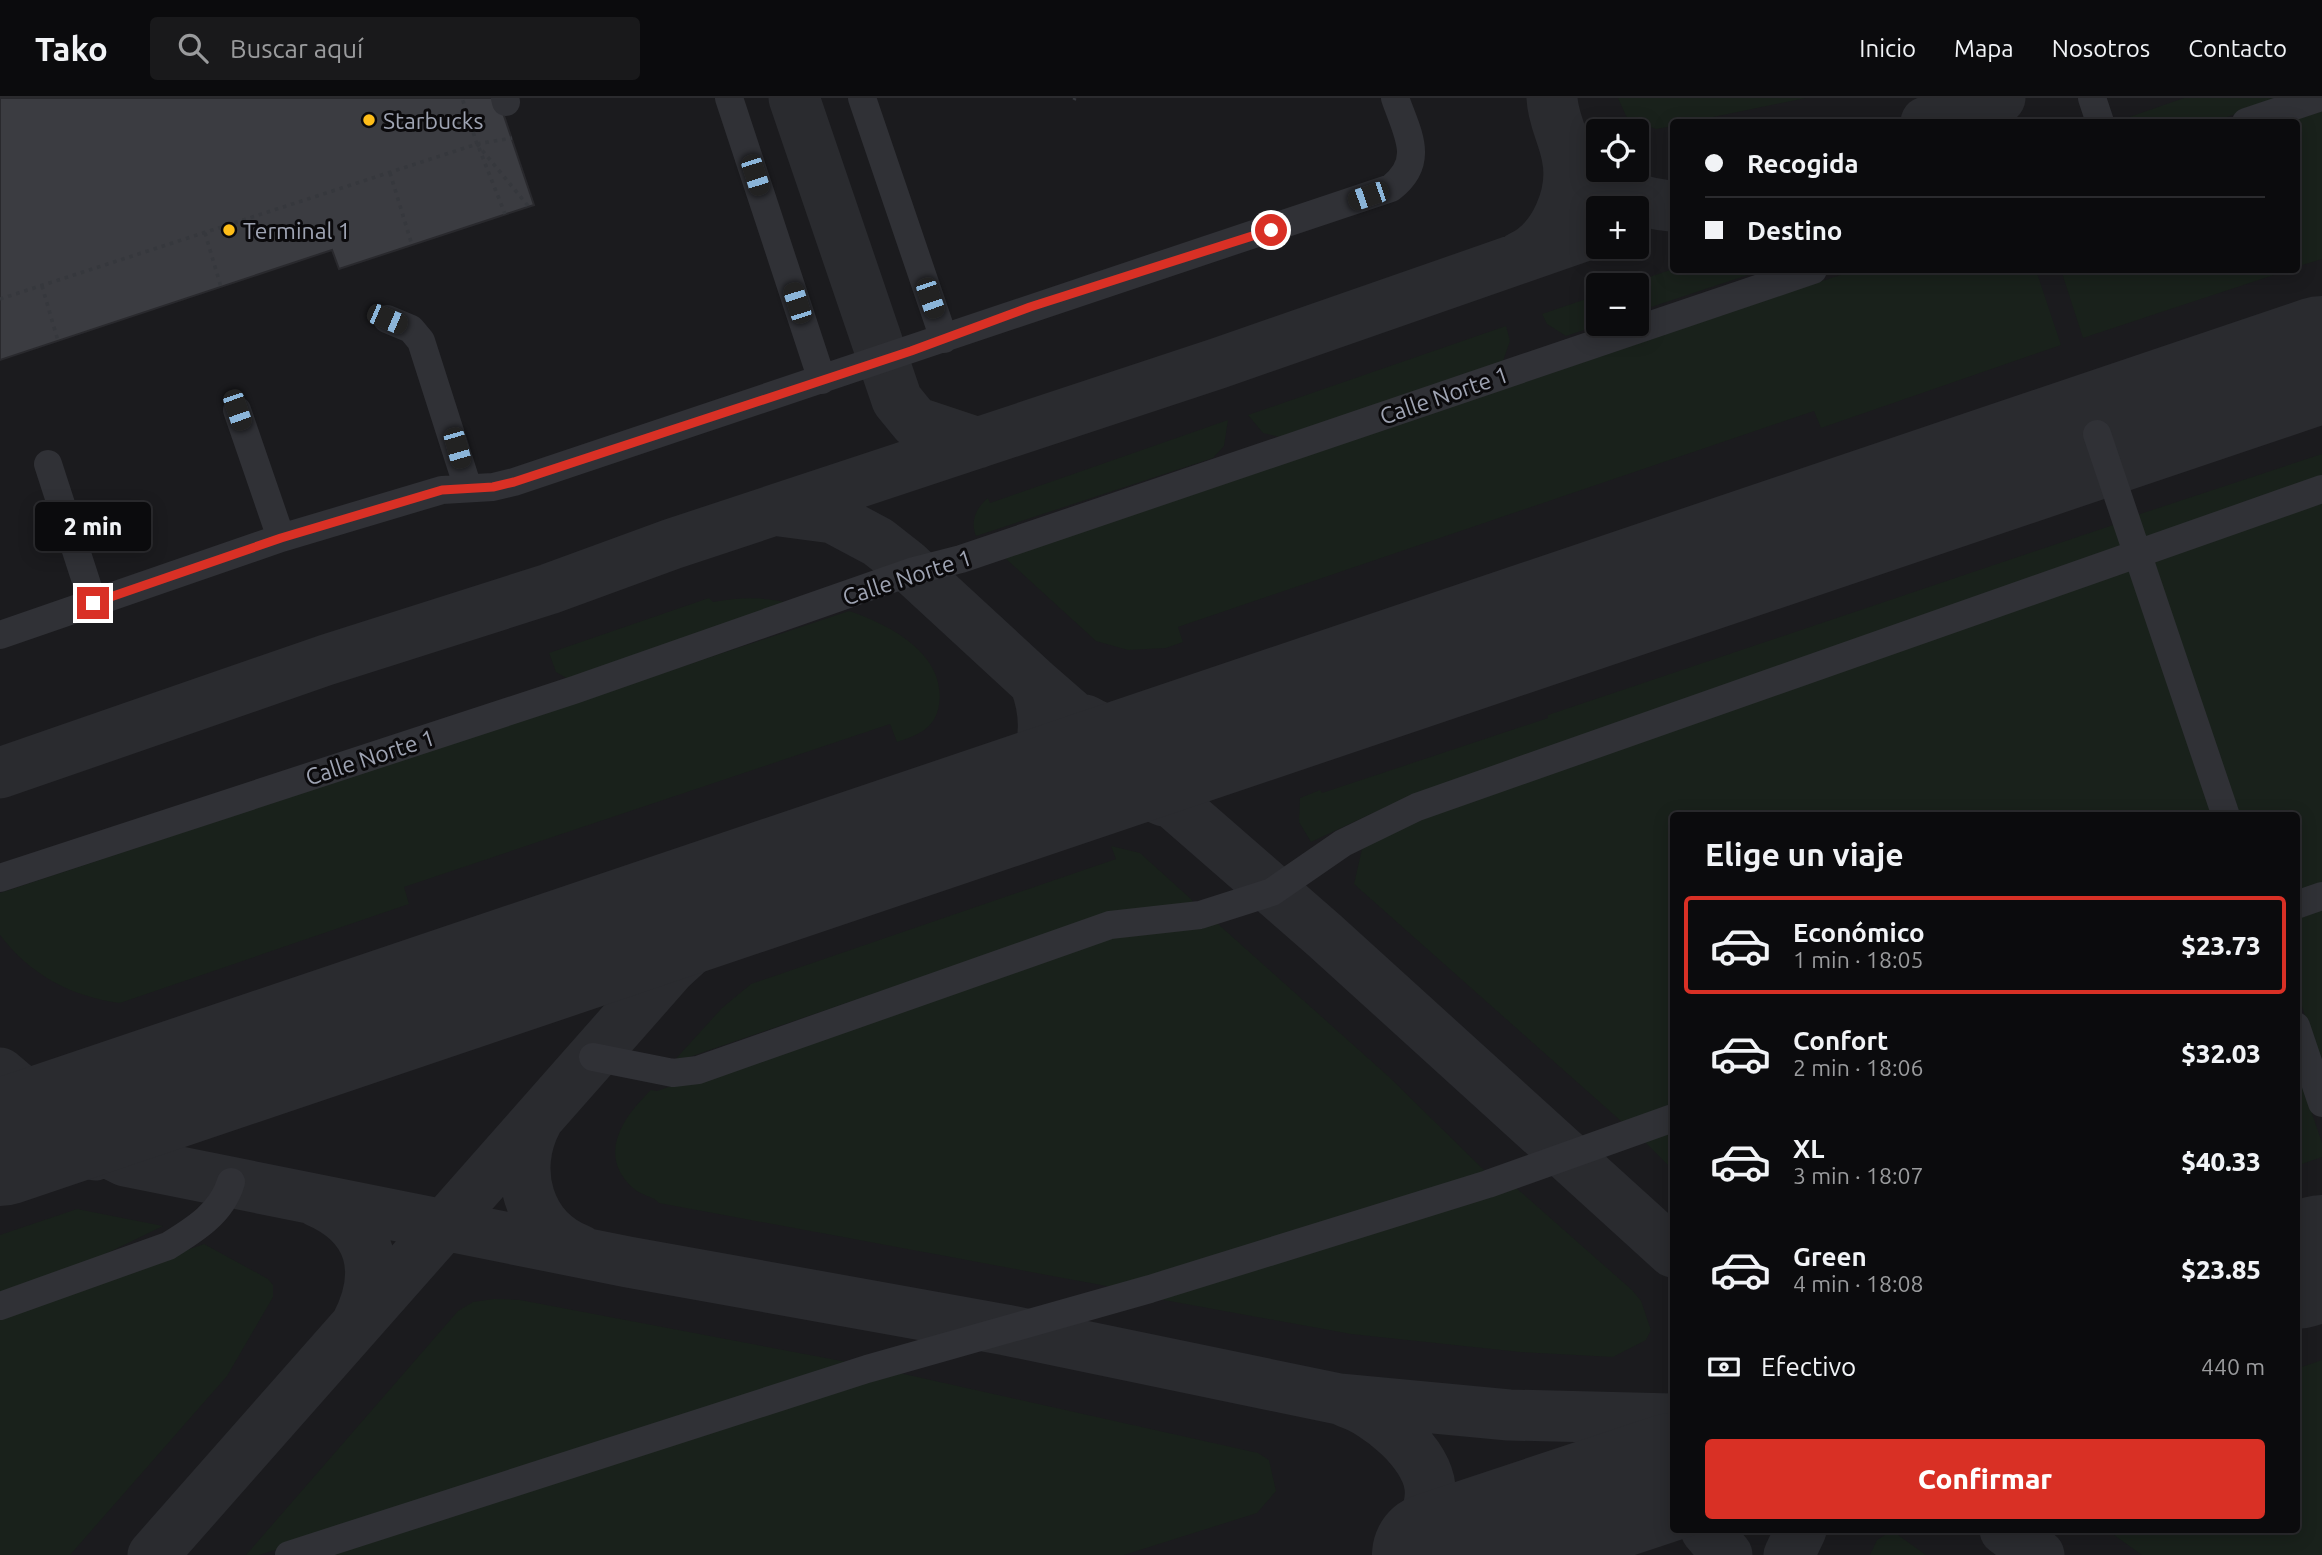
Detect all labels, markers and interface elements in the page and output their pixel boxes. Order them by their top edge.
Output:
search box [150,17,640,80]
icon: search [174,29,212,67]
text: Tako [35,30,108,67]
text: Buscar aquí [230,34,363,63]
text: Inicio [1859,35,1916,62]
text: Mapa [1954,35,2014,62]
text: Nosotros [2052,35,2150,62]
text: Contacto [2188,35,2287,62]
place label: Starbucks [383,108,483,133]
marker: Starbucks [361,112,377,128]
map controls [1586,119,1649,336]
button: locate [1586,119,1649,182]
text: Recogida [1747,149,1859,178]
car [739,152,772,198]
car [1345,179,1392,213]
button: + [1586,196,1649,259]
route start [1255,214,1287,246]
text: Destino [1747,216,1843,245]
place label: Terminal 1 [243,218,351,243]
marker: Terminal 1 [221,222,237,238]
button: − [1586,273,1649,336]
car [914,275,947,321]
car [781,280,814,326]
car [364,301,411,337]
street label: Calle Norte 1 [1376,361,1512,429]
car [221,387,254,433]
car [442,425,473,471]
callout: 2 min [35,502,151,550]
text: 2 min [64,514,122,539]
street label: Calle Norte 1 [839,544,975,610]
route end [77,587,109,619]
street label: Calle Norte 1 [302,724,438,790]
text: Elige un viaje [1705,836,1904,872]
icon: car [1709,914,1772,977]
text: Económico [1793,918,1925,947]
text: $23.73 [2181,931,2261,960]
text: 1 min · 18:05 [1793,947,1924,972]
icon: car [1709,1022,1772,1085]
text: Confort [1793,1026,1888,1055]
text: $32.03 [2181,1039,2261,1068]
text: 2 min · 18:06 [1793,1055,1924,1080]
icon: car [1709,1130,1772,1193]
text: XL [1793,1134,1824,1163]
text: $40.33 [2181,1147,2261,1176]
text: 3 min · 18:07 [1793,1163,1924,1188]
icon: car [1709,1238,1772,1301]
text: Green [1793,1242,1867,1271]
text: $23.85 [2181,1255,2261,1284]
text: 4 min · 18:08 [1793,1271,1924,1296]
icon: cash [1705,1348,1743,1386]
text: Efectivo [1761,1352,1856,1381]
text: 440 m [2201,1354,2265,1379]
button: Confirmar [1705,1439,2265,1519]

